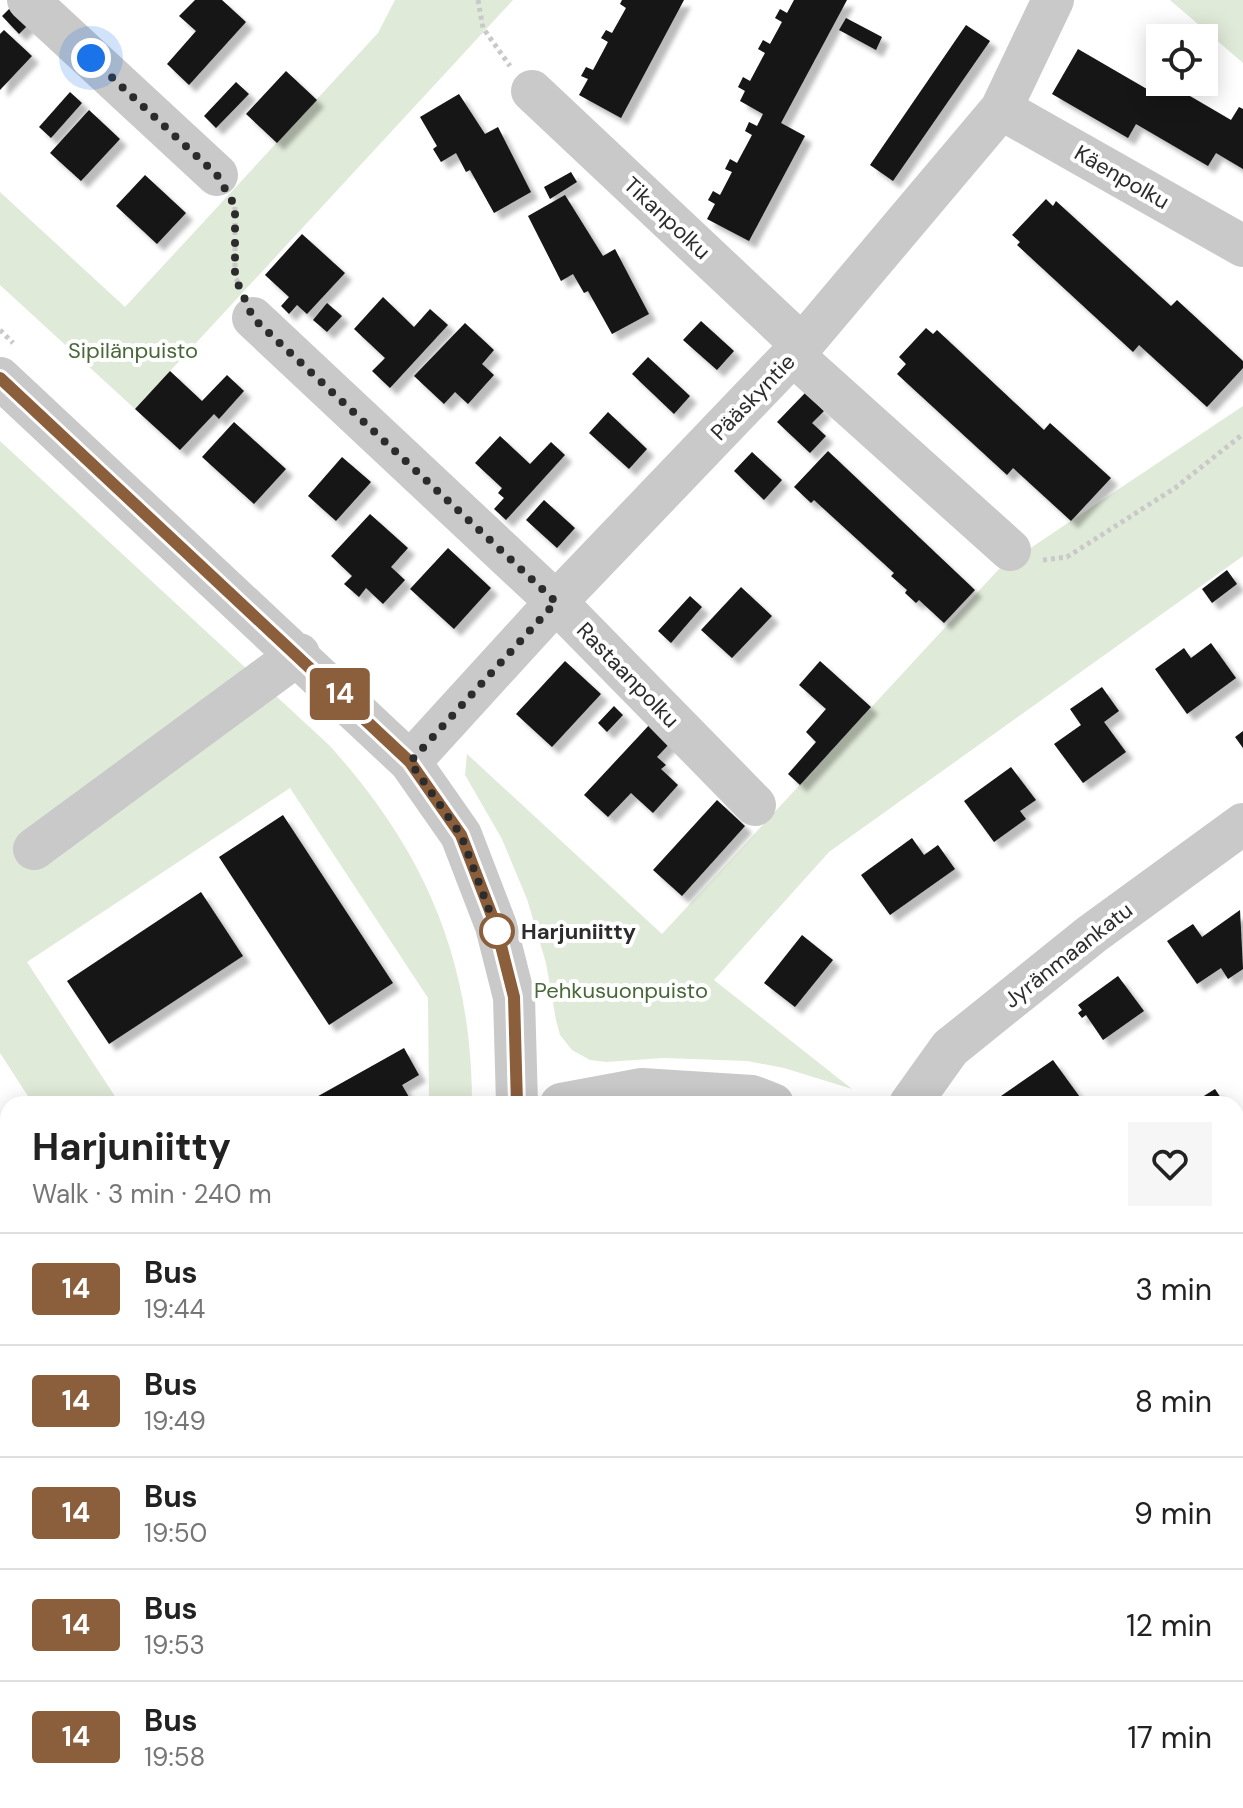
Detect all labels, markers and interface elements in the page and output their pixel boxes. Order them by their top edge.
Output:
map controls [1146,24,1218,96]
button: locate [1146,24,1218,96]
your location [71,38,111,78]
street label: Käenpolku [1069,138,1175,216]
street label: Tikanpolku [617,170,717,266]
park label: Sipilänpuisto [68,336,198,365]
street label: Pääskyntie [705,348,801,446]
street label: Rastaanpolku [570,616,686,734]
line badge: 14 [304,668,376,720]
text: 14 [326,675,354,712]
street label: Jyränmaankatu [998,896,1138,1014]
marker: Harjuniitty [480,914,514,948]
place label: Harjuniitty [521,917,636,946]
park label: Pehkusuonpuisto [534,976,708,1005]
text: Harjuniitty [32,1122,231,1172]
button: heart [1128,1122,1212,1206]
text: Walk · 3 min · 240 m [32,1177,272,1211]
text: Bus [144,1253,198,1292]
text: 14 [62,1270,90,1307]
text: 3 min [1135,1270,1212,1309]
text: 19:44 [144,1292,205,1326]
text: Bus [144,1365,198,1404]
text: 14 [62,1382,90,1419]
text: 8 min [1135,1382,1212,1421]
text: 19:49 [144,1404,206,1438]
text: Bus [144,1477,198,1516]
text: 14 [62,1494,90,1531]
text: 9 min [1134,1494,1212,1533]
text: 19:50 [144,1516,207,1550]
text: Bus [144,1589,198,1628]
text: 14 [62,1606,90,1643]
text: 12 min [1126,1606,1212,1645]
text: 19:53 [144,1628,205,1662]
text: Bus [144,1701,198,1740]
text: 14 [62,1718,90,1755]
text: 17 min [1127,1718,1212,1757]
text: 19:58 [144,1740,205,1774]

